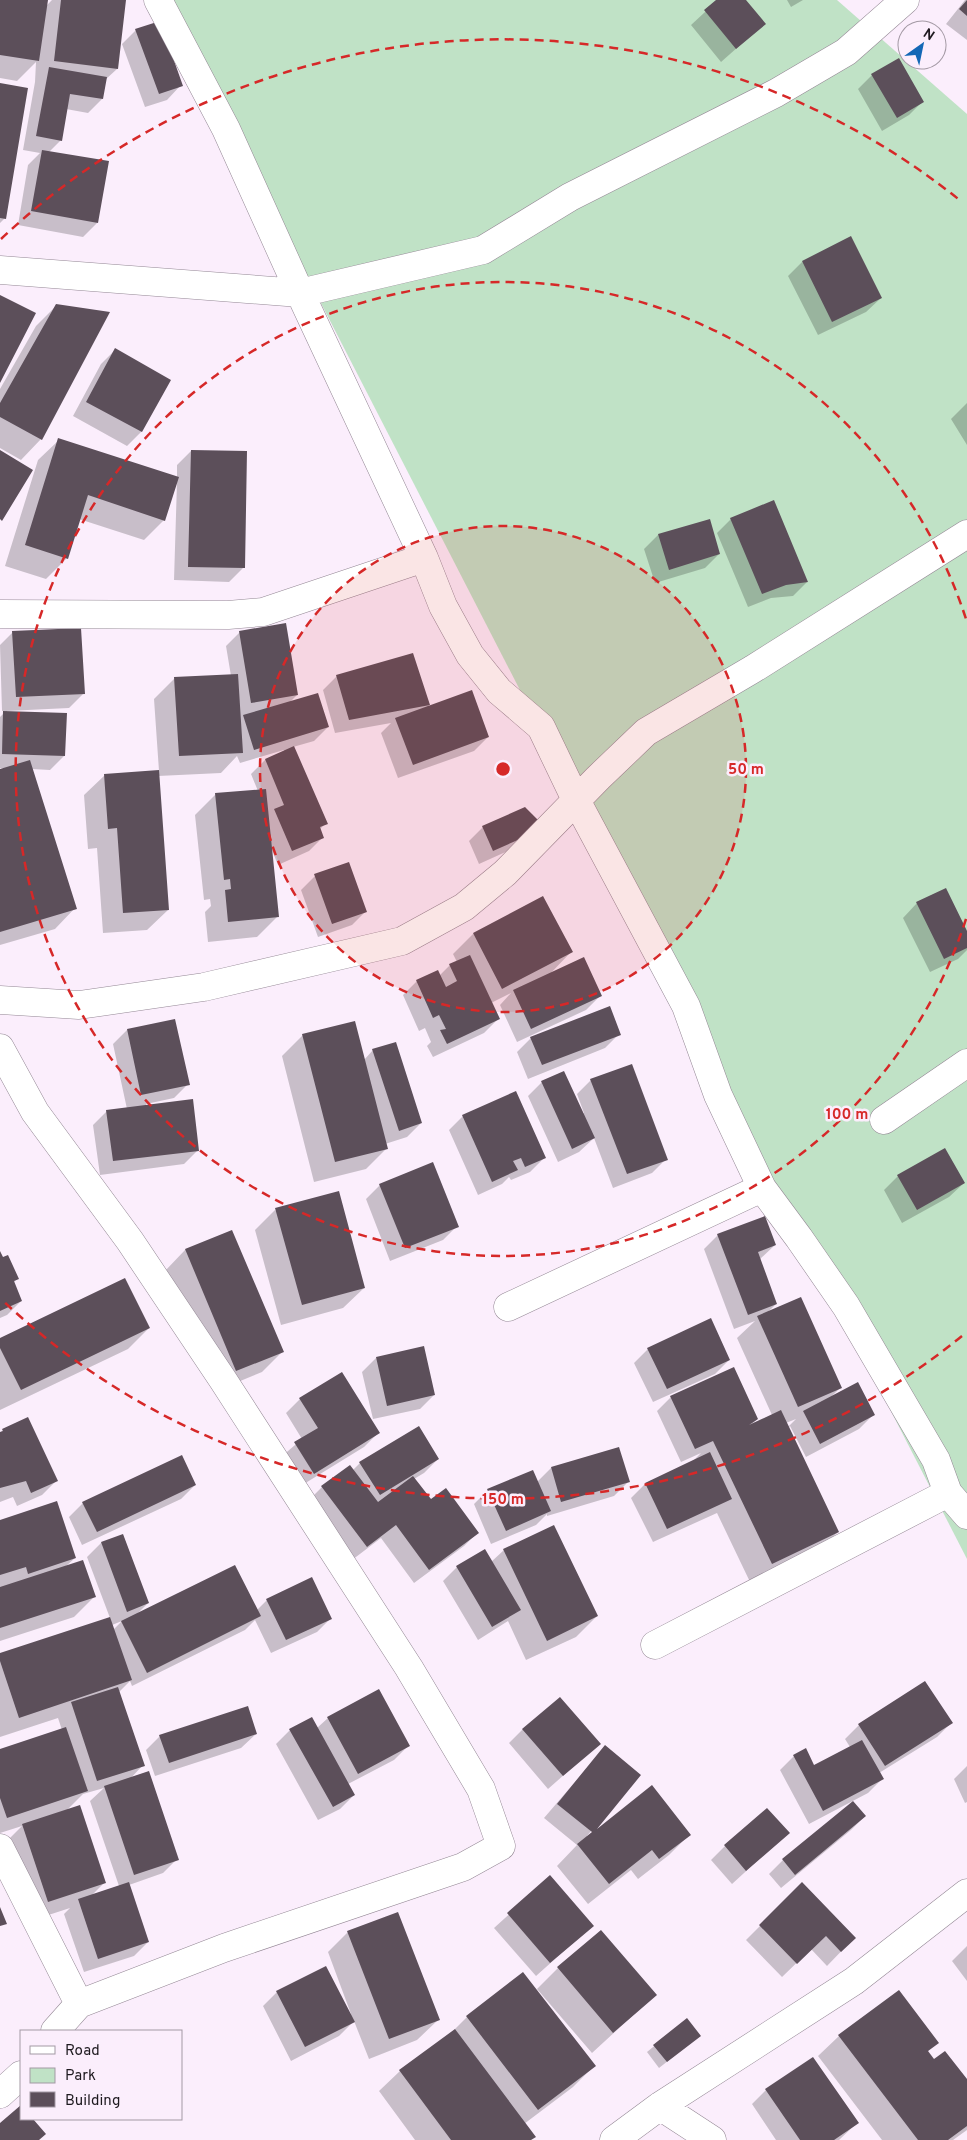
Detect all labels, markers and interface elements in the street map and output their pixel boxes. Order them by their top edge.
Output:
north arrow [897,20,947,70]
text: N [919,25,937,45]
centre of rings [494,760,512,778]
text: 50 m [728,761,764,780]
text: 100 m [826,1106,868,1125]
text: 150 m [482,1491,524,1510]
legend [20,2030,182,2120]
text: Road [65,2042,100,2061]
text: Park [65,2067,96,2086]
text: Building [65,2092,120,2111]

